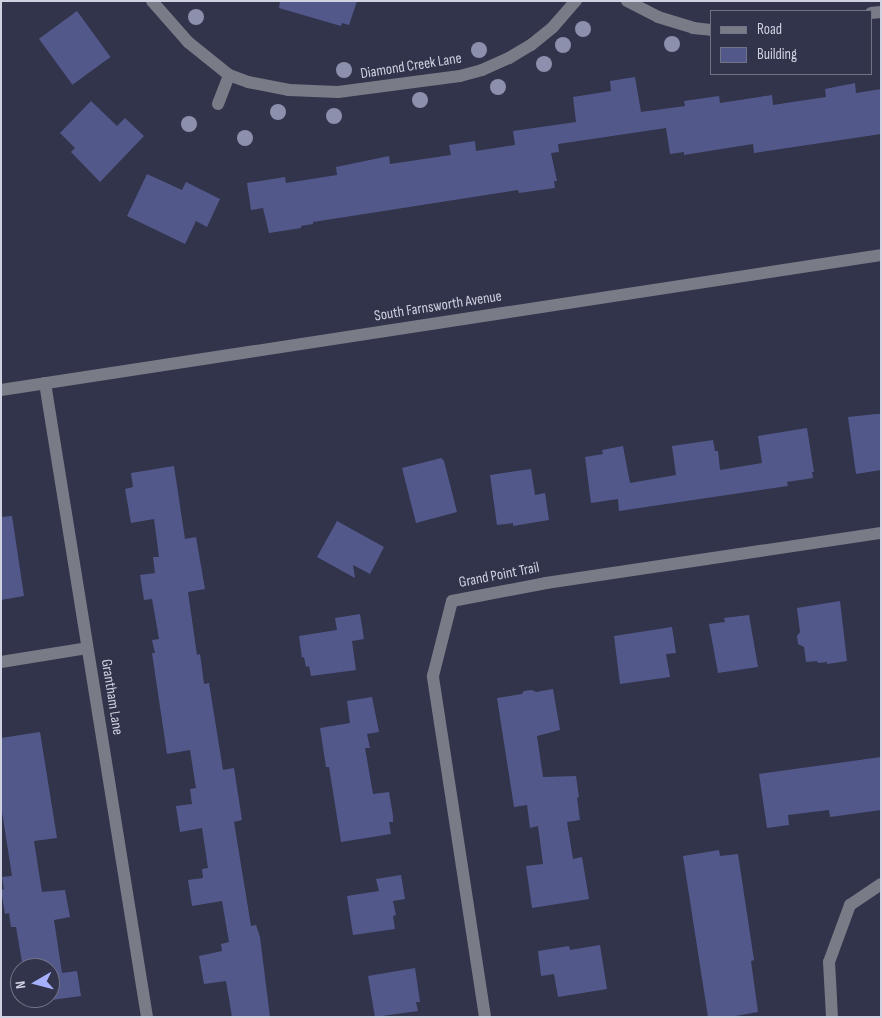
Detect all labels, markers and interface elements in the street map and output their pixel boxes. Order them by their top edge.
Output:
legend [710,10,872,75]
text: Road [757,20,782,39]
text: Building [757,45,797,64]
street label: Diamond Creek Lane [359,49,463,83]
street label: South Farnsworth Avenue [373,287,503,325]
street label: Grand Point Trail [457,558,541,592]
street label: Grantham Lane [97,658,127,736]
north arrow [10,958,60,1008]
text: N [12,980,30,990]

